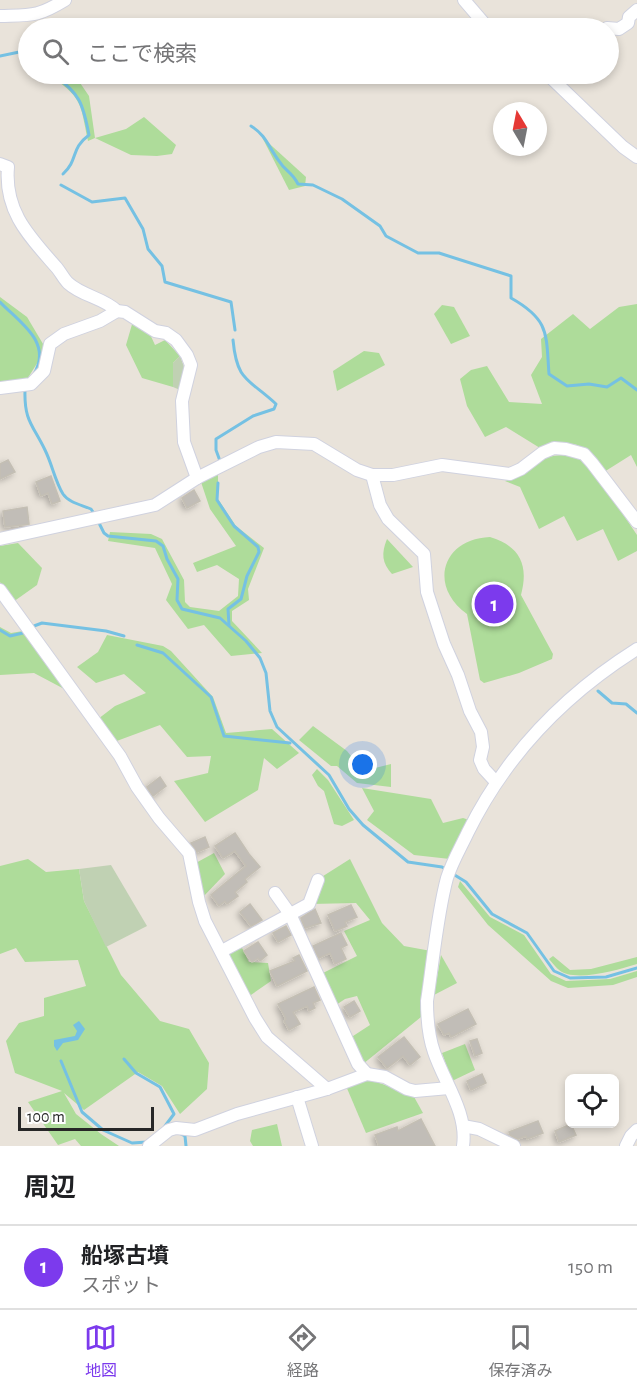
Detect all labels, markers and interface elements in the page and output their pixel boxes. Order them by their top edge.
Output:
search box [18,18,619,84]
icon: search [39,35,72,68]
text: ここで検索 [87,43,197,65]
north arrow [493,102,547,156]
pin: 1 [474,582,514,626]
your location [348,750,377,779]
map controls [565,1074,619,1128]
button: locate [565,1074,619,1128]
scale bar [18,1104,154,1132]
text: 100 m [27,1109,65,1125]
text: 周辺 [24,1175,76,1201]
text: 船塚古墳 [81,1245,169,1267]
text: 1 [40,1257,47,1277]
text: 150 m [568,1257,613,1277]
text: スポット [81,1276,161,1296]
tab: 地図 [84,1321,117,1381]
tab: 経路 [286,1321,319,1381]
tab: 保存済み [488,1321,552,1381]

